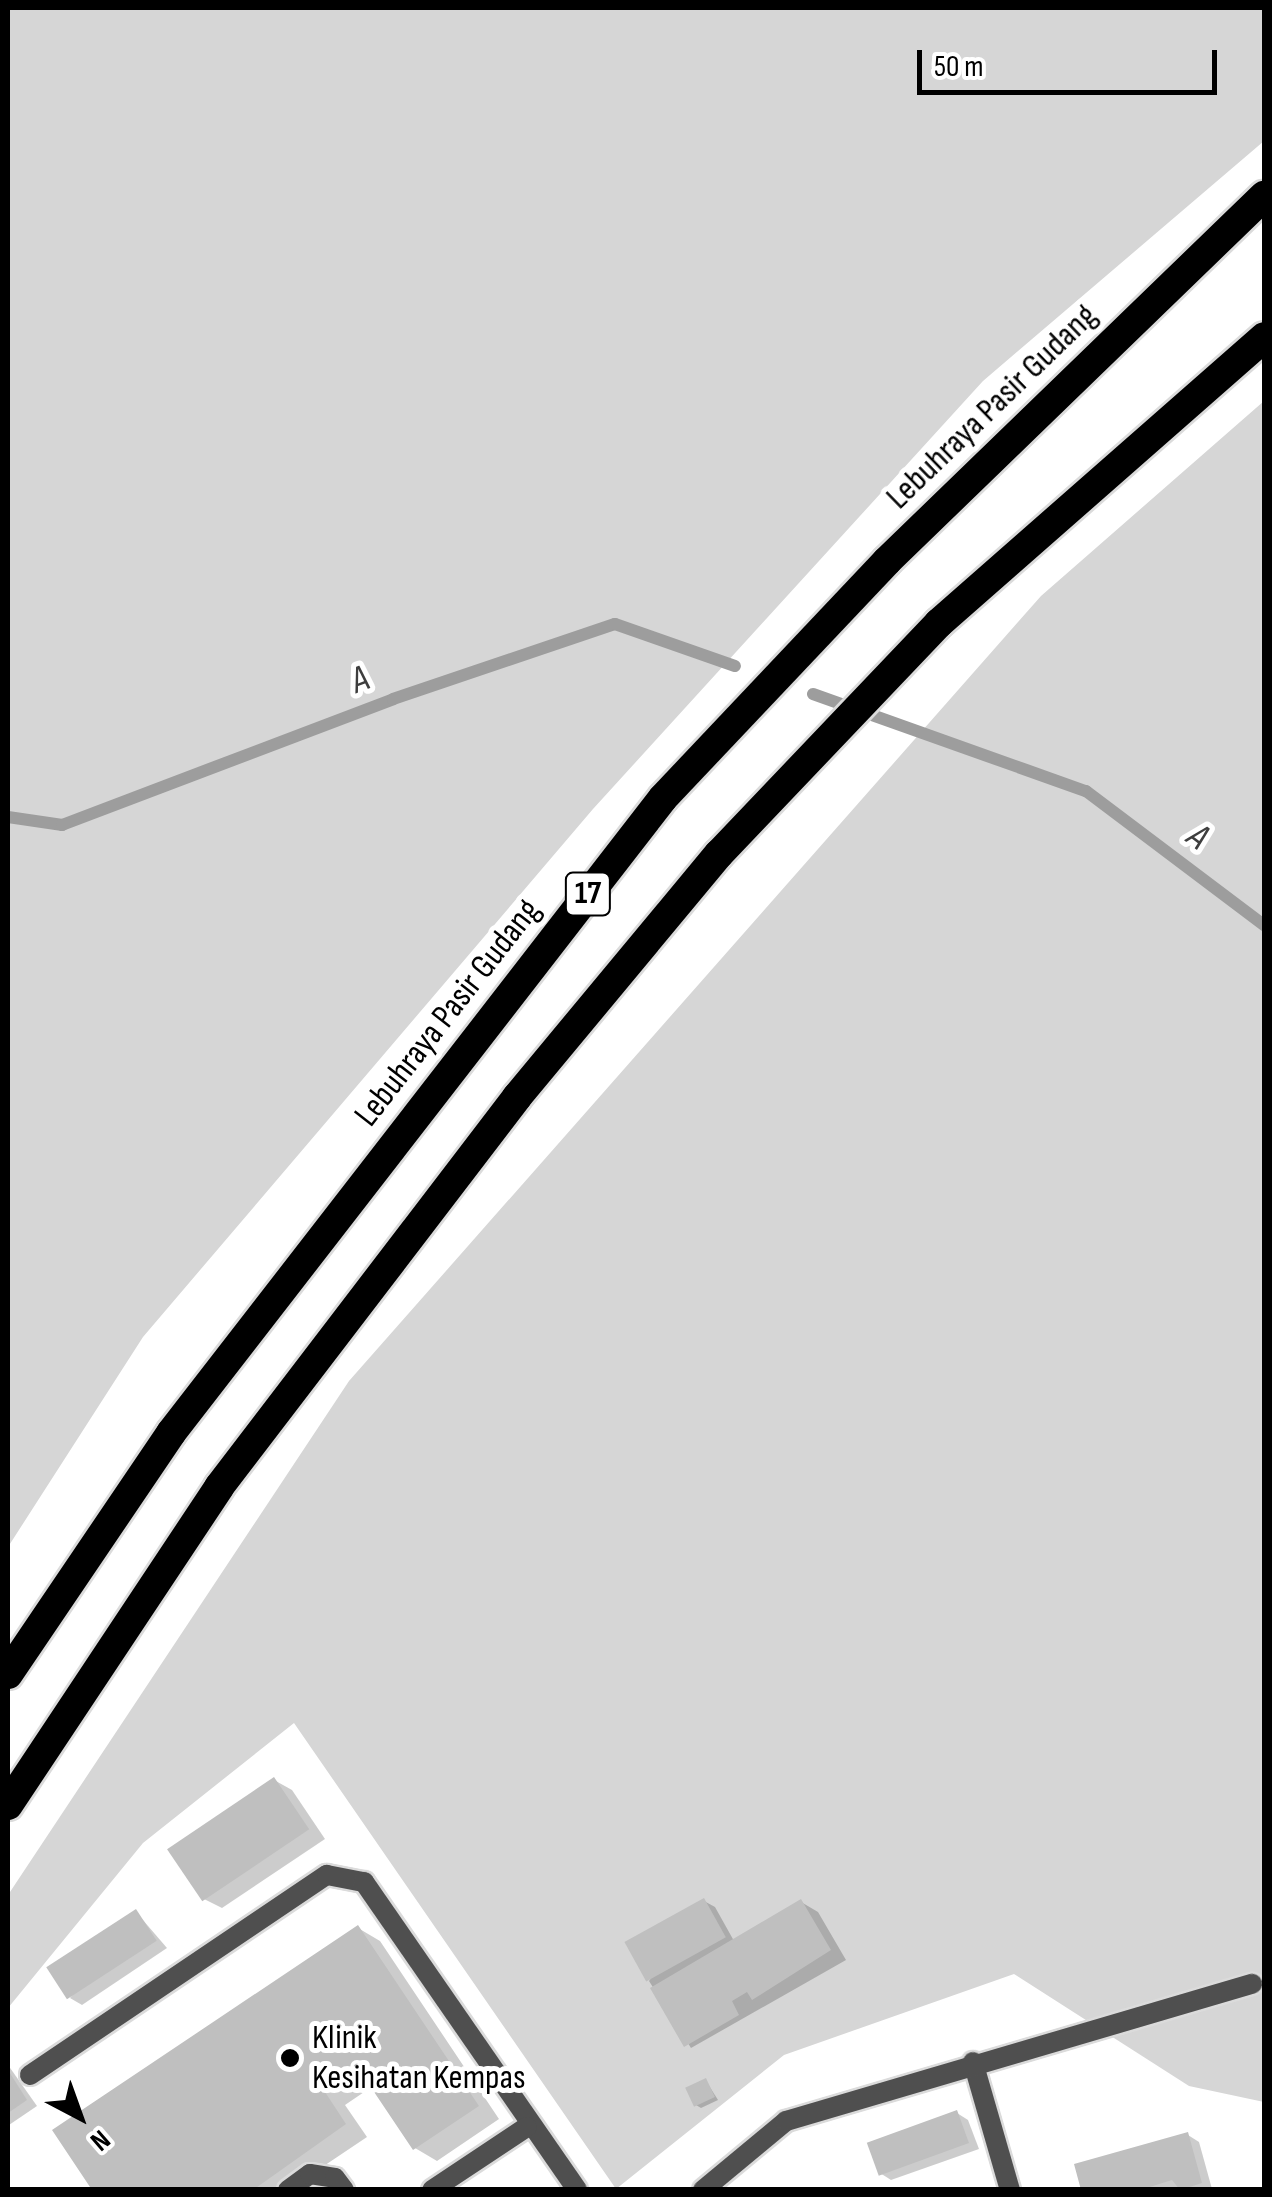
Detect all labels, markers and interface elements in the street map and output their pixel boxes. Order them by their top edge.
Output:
scale bar [922,30,1222,92]
text: 50 m [934,49,983,85]
street label: Lebuhraya Pasir Gudang [878,296,1106,518]
water label: A [344,656,376,704]
water label: A [1178,814,1218,860]
road number: 17 [563,867,613,921]
street label: Lebuhraya Pasir Gudang [346,891,550,1135]
place label: Klinik Kesihatan Kempas [312,2017,526,2099]
marker: Klinik Kesihatan Kempas [277,2045,303,2071]
north arrow [30,2067,130,2167]
text: N [84,2123,116,2157]

